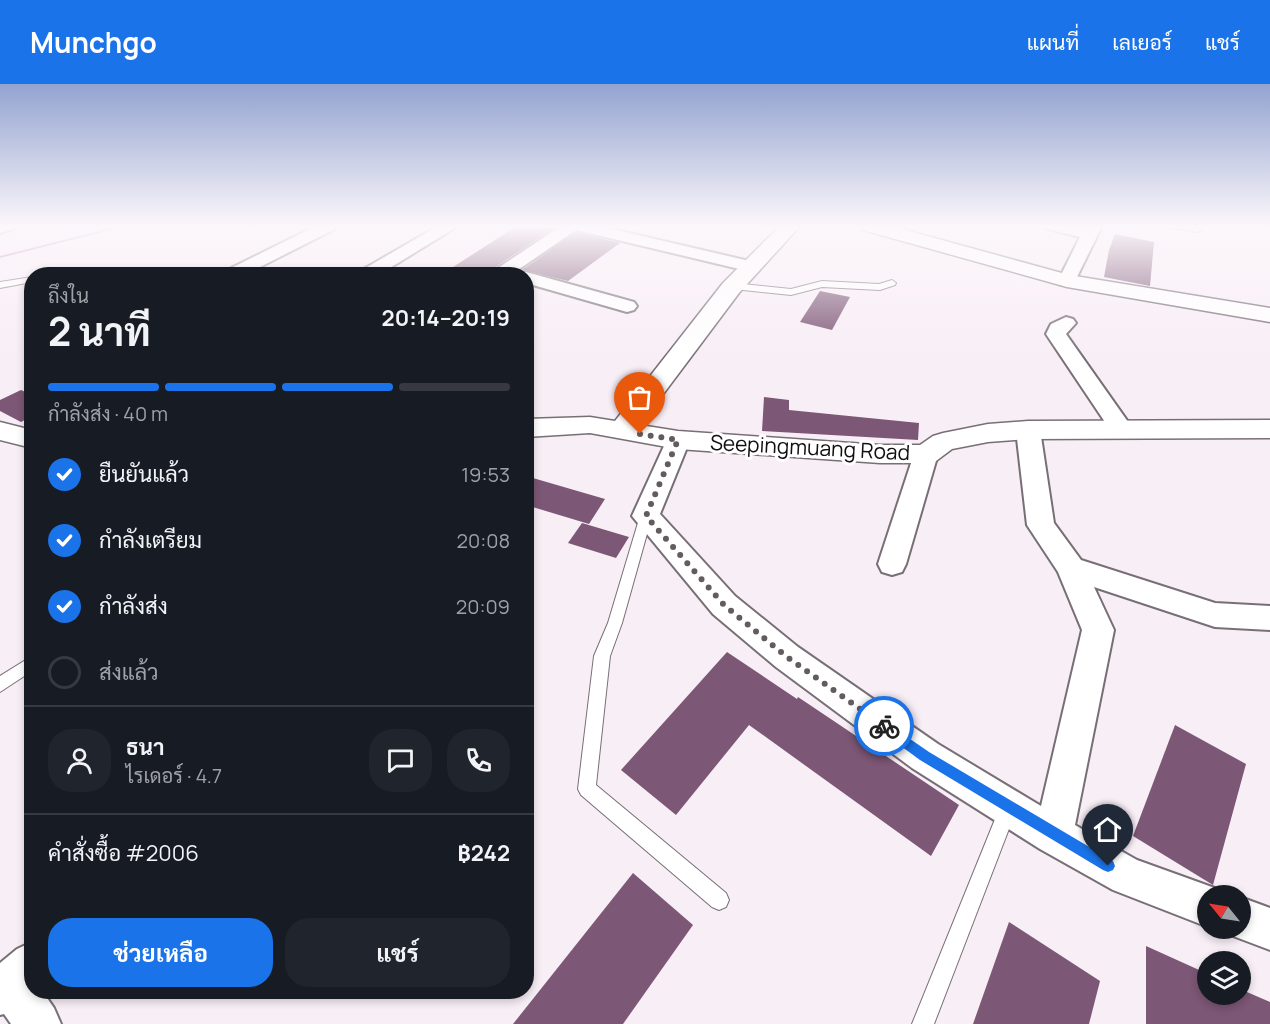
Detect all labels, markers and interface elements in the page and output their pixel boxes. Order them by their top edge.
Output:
text: Munchgo [30,23,157,61]
text: แผนที่ [1027,28,1079,56]
text: เลเยอร์ [1112,28,1172,56]
text: แชร์ [1205,28,1240,56]
text: ถึงใน [48,282,89,309]
text: 20:14–20:19 [382,303,510,333]
text: 2 นาที [48,304,151,358]
pin [614,372,665,434]
icon: bag [623,381,656,414]
text: กำลังส่ง · 40 m [48,400,168,427]
street label: Seepingmuang Road [709,428,911,466]
icon: check [48,458,81,491]
text: ยืนยันแล้ว [99,459,189,489]
text: 19:53 [461,461,510,488]
icon: check [48,524,81,557]
text: กำลังเตรียม [99,525,202,555]
text: 20:08 [457,527,510,554]
icon: check [48,590,81,623]
text: กำลังส่ง [99,591,168,621]
text: 20:09 [456,593,510,620]
text: ส่งแล้ว [99,657,159,687]
courier [854,696,914,756]
icon: bike [868,710,901,743]
button: person [48,729,111,792]
button: chat [369,729,432,792]
button: phone [447,729,510,792]
text: ธนา [126,732,164,762]
text: ไรเดอร์ · 4.7 [126,762,222,789]
pin [1082,804,1133,866]
icon: home [1091,813,1124,846]
text: คำสั่งซื้อ #2006 [48,838,199,868]
text: ฿242 [458,838,510,868]
north arrow [1197,885,1251,939]
map controls [1197,885,1251,1005]
button: ช่วยเหลือ [48,918,273,987]
button: แชร์ [285,918,510,987]
button: layers [1197,951,1251,1005]

